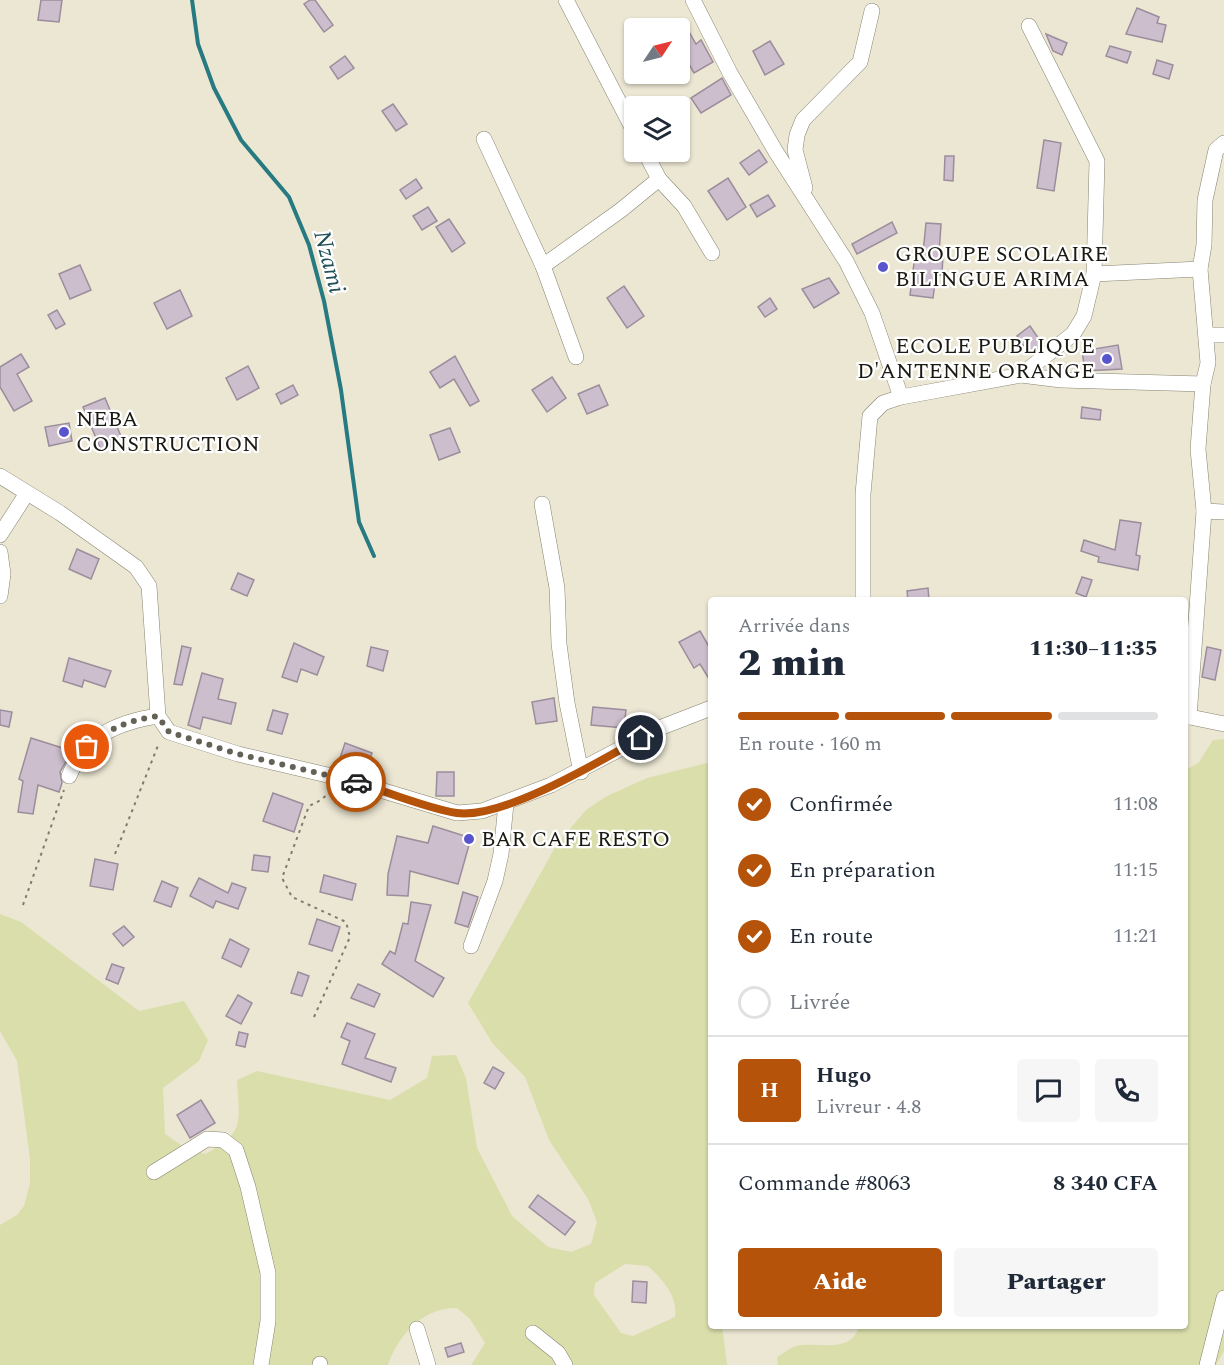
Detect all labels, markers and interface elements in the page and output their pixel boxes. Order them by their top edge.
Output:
north arrow [624,18,690,84]
map controls [624,18,690,162]
button: layers [624,96,690,162]
water label: Nzami [303,226,355,298]
place label: GROUPE SCOLAIRE BILINGUE ARIMA [895,238,1109,296]
marker: GROUPE SCOLAIRE BILINGUE ARIMA [876,260,890,274]
place label: ECOLE PUBLIQUE D'ANTENNE ORANGE [857,330,1095,388]
marker: ECOLE PUBLIQUE D'ANTENNE ORANGE [1100,352,1114,366]
place label: NEBA CONSTRUCTION [76,403,260,461]
marker: NEBA CONSTRUCTION [57,425,71,439]
text: Arrivée dans [738,611,850,641]
text: 11:30–11:35 [1029,632,1158,665]
text: 2 min [738,634,846,693]
pin [615,712,666,763]
pin [61,721,112,772]
icon: home [624,721,657,754]
text: En route · 160 m [738,729,882,759]
icon: bag [70,730,103,763]
courier [326,752,386,812]
icon: car [340,766,373,799]
icon: check [738,788,771,821]
text: Confirmée [789,788,893,821]
text: 11:08 [1113,789,1158,819]
place label: BAR CAFE RESTO [481,823,670,856]
marker: BAR CAFE RESTO [462,832,476,846]
icon: check [738,854,771,887]
text: En préparation [789,854,936,887]
text: 11:15 [1113,855,1158,885]
icon: check [738,920,771,953]
text: En route [789,920,873,953]
text: 11:21 [1113,921,1158,951]
text: Livrée [789,986,850,1019]
text: Hugo [816,1059,871,1092]
button: chat [1017,1059,1080,1122]
button: phone [1095,1059,1158,1122]
text: H [760,1074,779,1107]
text: Livreur · 4.8 [816,1092,921,1122]
text: Commande #8063 [738,1167,911,1200]
text: 8 340 CFA [1053,1167,1158,1200]
button: Aide [738,1248,942,1317]
button: Partager [954,1248,1158,1317]

